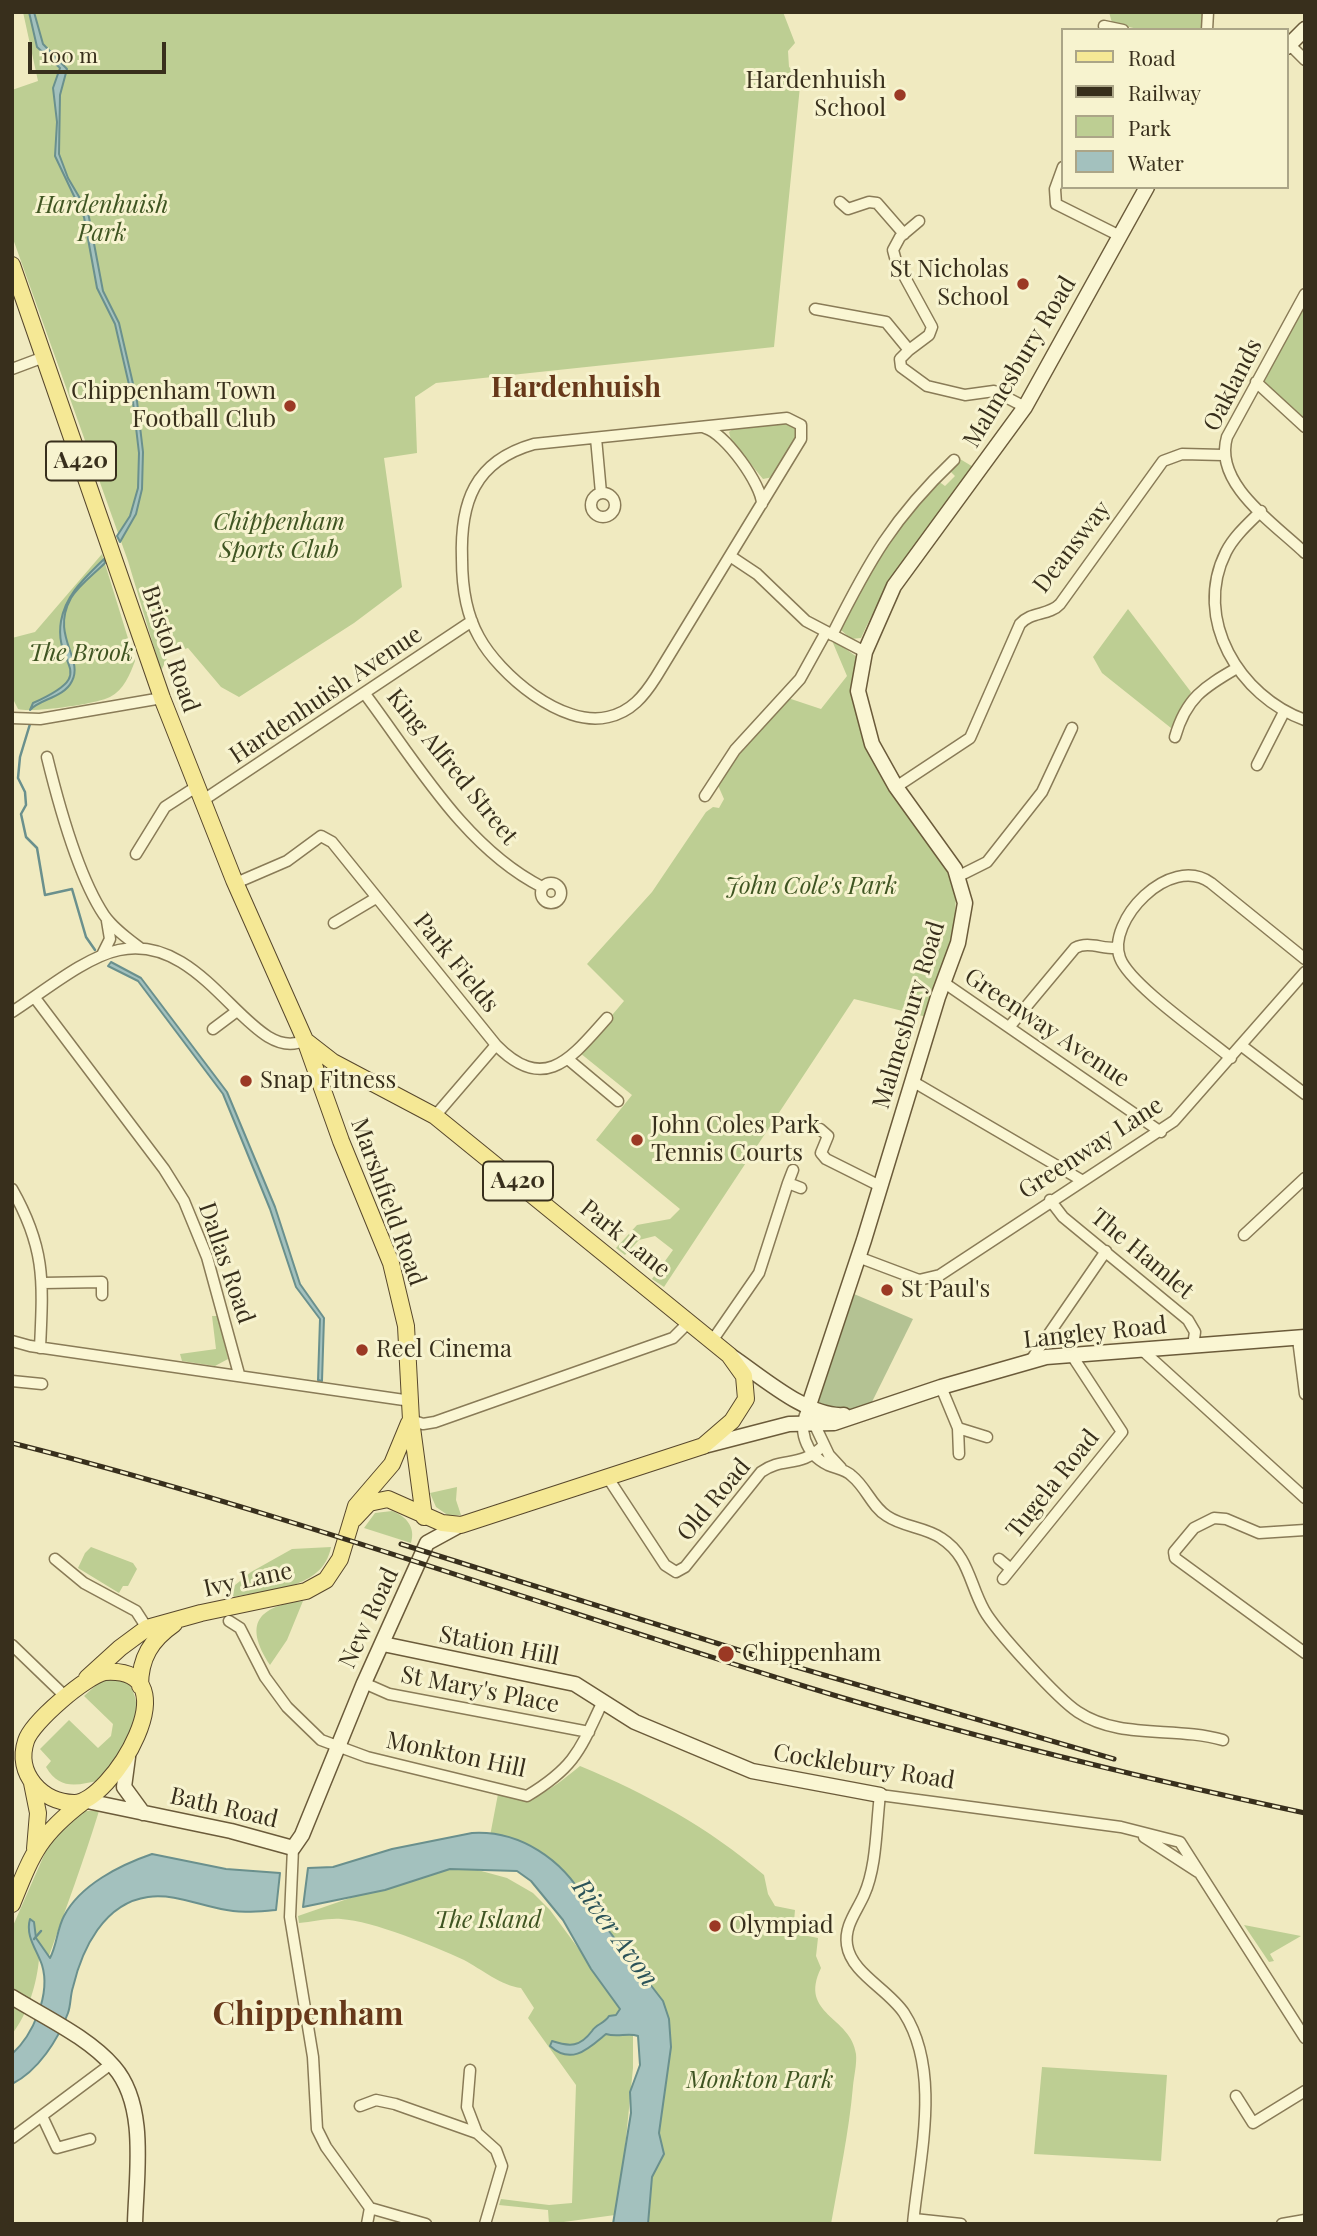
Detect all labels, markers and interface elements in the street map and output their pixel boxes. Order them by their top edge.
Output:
scale bar [32,28,170,72]
legend [1062,28,1289,189]
text: 100 m [41,40,98,68]
text: Road [1128,43,1176,71]
place label: Hardenhuish School [745,67,886,123]
text: Railway [1128,78,1201,106]
marker: Hardenhuish School [892,87,908,103]
text: Park [1128,113,1171,141]
text: Water [1128,148,1184,176]
park label: Hardenhuish Park [36,192,168,248]
place label: St Nicholas School [890,256,1009,312]
street label: Malmesbury Road [958,271,1082,453]
marker: St Nicholas School [1015,276,1031,292]
street label: Oaklands [1197,334,1269,436]
district label: Hardenhuish [491,371,661,405]
place label: Chippenham Town Football Club [71,378,276,434]
marker: Chippenham Town Football Club [282,398,298,414]
road number: A420 [46,442,116,481]
street label: Deansway [1027,495,1117,599]
park label: Chippenham Sports Club [213,509,345,565]
street label: Bristol Road [135,582,205,716]
street label: Hardenhuish Avenue [224,620,428,770]
park label: The Brook [29,640,133,668]
street label: King Alfred Street [380,683,524,851]
park label: John Cole's Park [725,873,897,901]
street label: Park Fields [407,908,505,1018]
street label: Malmesbury Road [867,918,951,1112]
street label: Greenway Avenue [959,962,1135,1094]
place label: Snap Fitness [260,1067,396,1095]
marker: Snap Fitness [238,1073,254,1089]
street label: Greenway Lane [1013,1091,1169,1205]
place label: John Coles Park Tennis Courts [651,1112,820,1168]
street label: Marshfield Road [344,1114,432,1290]
marker: John Coles Park Tennis Courts [629,1132,645,1148]
road number: A420 [483,1162,553,1200]
street label: Park Lane [574,1194,676,1284]
street label: Dallas Road [192,1199,260,1327]
street label: The Hamlet [1085,1203,1199,1305]
place label: St Paul's [901,1276,990,1304]
marker: St Paul's [879,1282,895,1298]
street label: Langley Road [1022,1311,1168,1355]
place label: Reel Cinema [376,1336,512,1364]
marker: Reel Cinema [354,1342,370,1358]
street label: Tugela Road [1001,1424,1105,1544]
street label: Old Road [671,1453,757,1547]
street label: Ivy Lane [201,1557,295,1603]
street label: New Road [333,1563,405,1673]
street label: Station Hill [437,1620,561,1672]
place label: Chippenham [742,1640,881,1668]
marker: Chippenham [716,1644,736,1664]
street label: St Mary's Place [398,1661,562,1719]
street label: Monkton Hill [384,1726,528,1784]
street label: Cocklebury Road [771,1738,957,1796]
street label: Bath Road [167,1782,281,1834]
water label: River Avon [565,1873,665,1993]
park label: The Island [434,1907,542,1935]
place label: Olympiad [729,1912,834,1940]
marker: Olympiad [707,1918,723,1934]
district label: Chippenham [212,1996,404,2034]
park label: Monkton Park [687,2067,833,2095]

